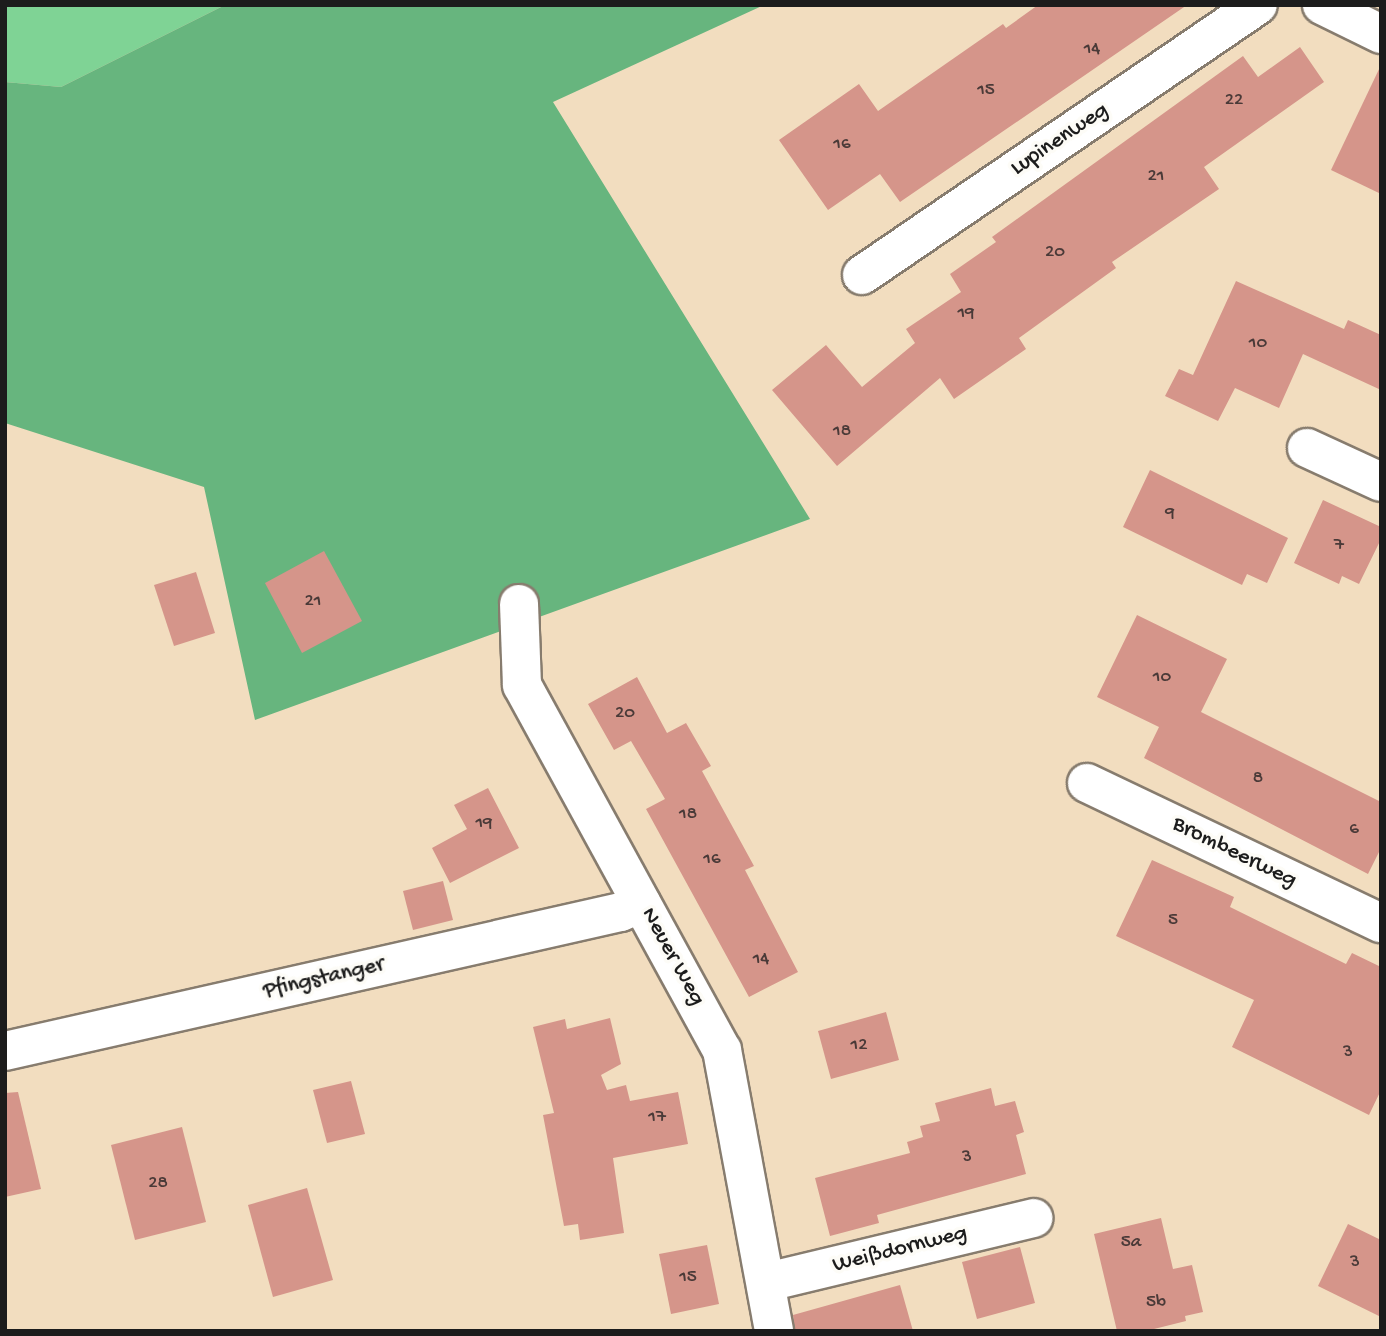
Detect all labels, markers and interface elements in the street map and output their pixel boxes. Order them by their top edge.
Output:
house number: 14 [1084,39,1100,61]
house number: 15 [977,80,995,102]
house number: 22 [1225,90,1243,112]
street label: Lupinenweg [1006,97,1114,183]
house number: 16 [833,134,851,156]
house number: 21 [1148,166,1164,188]
house number: 20 [1045,242,1065,264]
house number: 19 [957,303,975,325]
house number: 10 [1249,333,1267,355]
house number: 18 [833,421,851,443]
house number: 9 [1165,503,1175,525]
house number: 7 [1334,535,1344,557]
house number: 21 [305,591,321,613]
house number: 10 [1153,667,1171,689]
house number: 20 [615,703,635,725]
house number: 8 [1253,768,1263,790]
house number: 18 [679,804,697,826]
street label: Brombeerweg [1167,811,1301,895]
house number: 19 [475,813,493,835]
house number: 6 [1349,819,1359,841]
house number: 16 [703,849,721,871]
street label: Neuer Weg [634,903,710,1011]
house number: 5 [1168,910,1178,932]
house number: 14 [753,949,769,971]
street label: Pfingstanger [261,952,387,1006]
house number: 12 [851,1035,867,1057]
house number: 3 [1343,1042,1353,1064]
house number: 17 [648,1107,666,1129]
house number: 3 [962,1147,972,1169]
house number: 28 [148,1173,168,1195]
street label: Weißdornweg [830,1220,970,1280]
house number: 5a [1121,1232,1141,1254]
house number: 3 [1350,1252,1360,1274]
house number: 15 [679,1267,697,1289]
house number: 5b [1146,1292,1166,1314]

